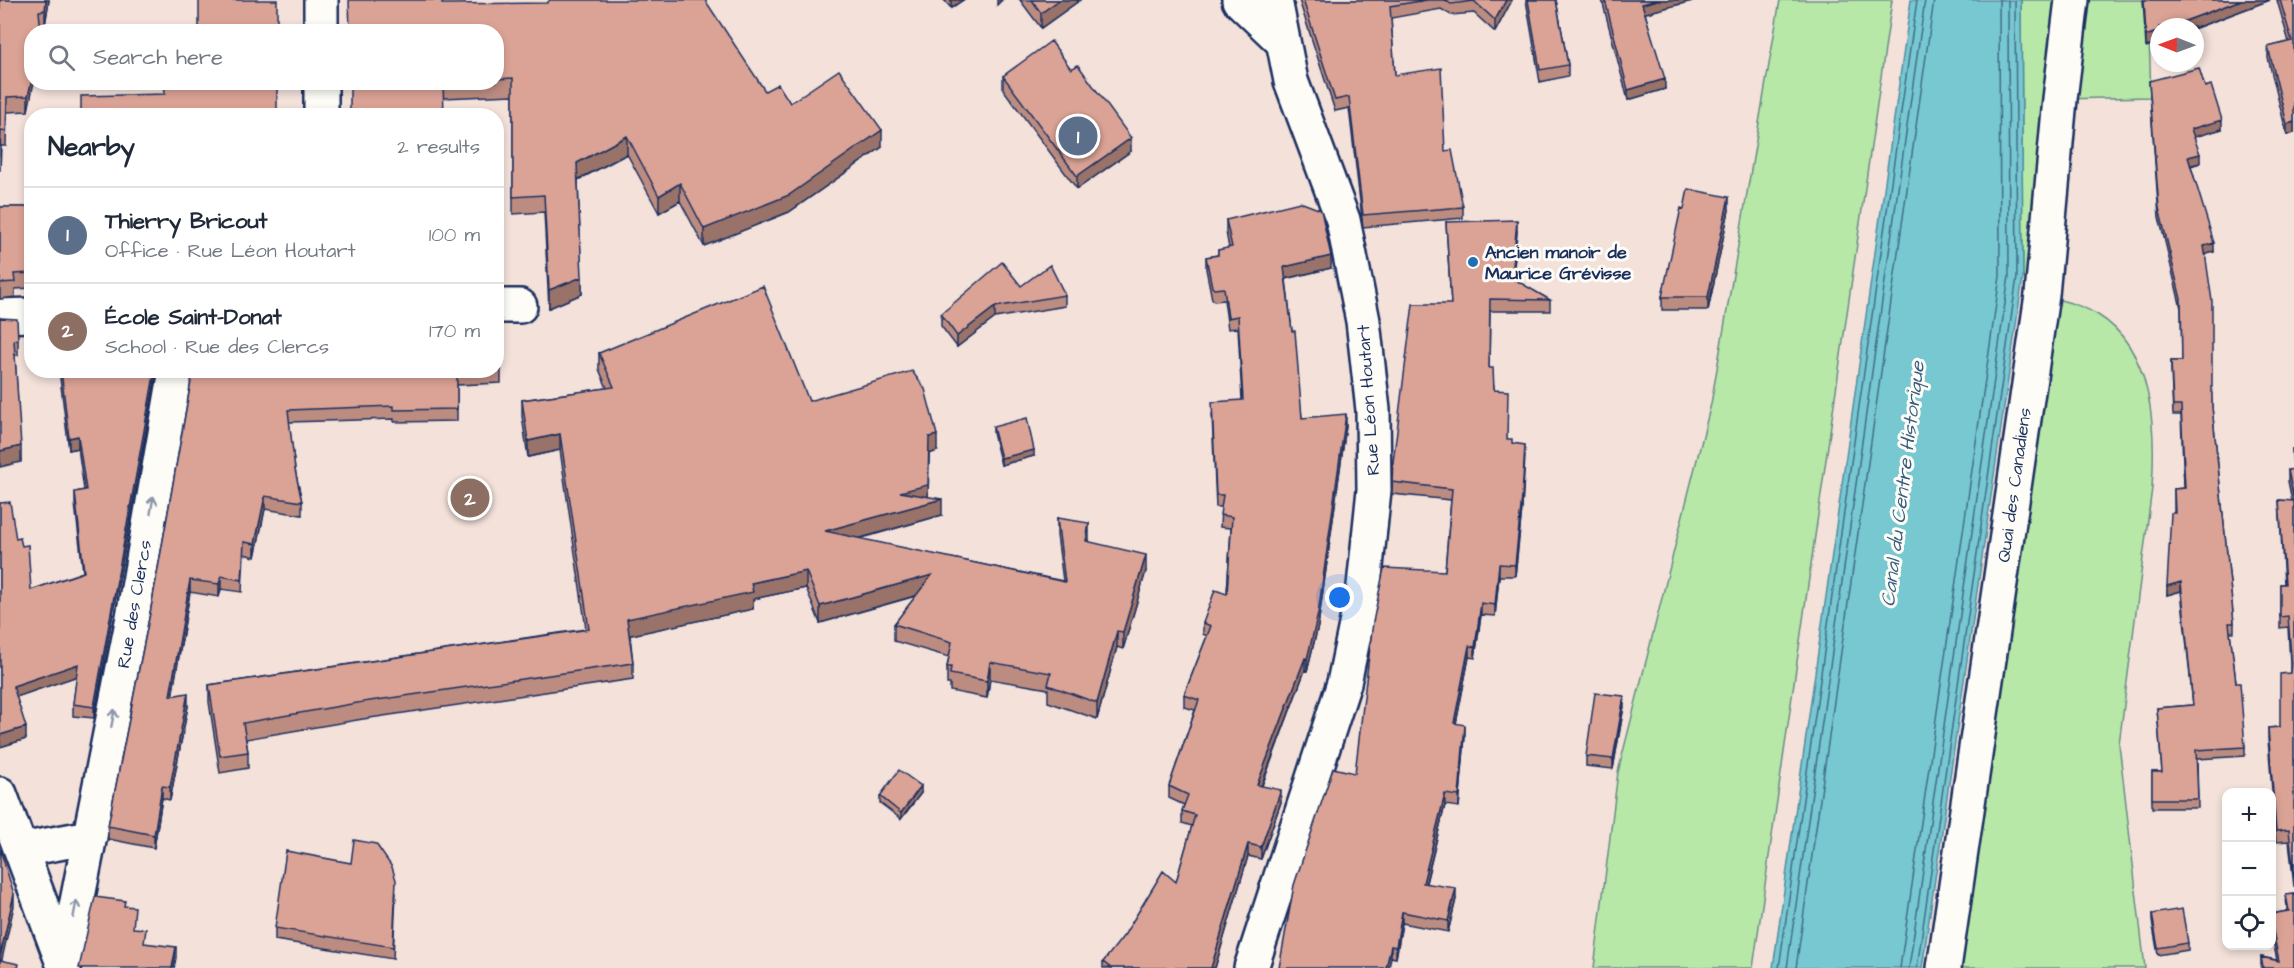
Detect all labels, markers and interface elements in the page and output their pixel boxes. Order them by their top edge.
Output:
north arrow [2150,18,2204,72]
search box [24,24,504,90]
icon: search [45,41,78,74]
text: Search here [93,42,223,73]
pin: 1 [1058,114,1098,158]
text: Nearby [48,129,135,165]
text: 2 results [397,133,480,161]
text: Thierry Bricout [105,206,267,237]
text: 1 [66,221,69,249]
text: 100 m [429,221,480,249]
text: Office · Rue Léon Houtart [105,237,356,265]
place label: Ancien manoir de Maurice Grévisse [1485,240,1631,286]
marker: Ancien manoir de Maurice Grévisse [1466,255,1480,269]
text: École Saint-Donat [105,302,282,333]
text: 2 [62,317,73,345]
text: 170 m [429,317,480,345]
street label: Rue Léon Houtart [1351,323,1386,476]
text: School · Rue des Clercs [105,333,329,361]
water label: Canal du Centre Historique [1874,359,1932,608]
street label: Quai des Canadiens [1991,406,2038,564]
pin: 2 [450,476,490,520]
one-way arrow [147,496,158,516]
street label: Rue des Clercs [111,538,158,670]
your location [1325,583,1354,612]
one-way arrow [108,708,119,728]
map controls [2222,788,2276,950]
button: + [2222,788,2276,842]
button: − [2222,842,2276,896]
button: locate [2222,896,2276,950]
one-way arrow [70,900,81,919]

